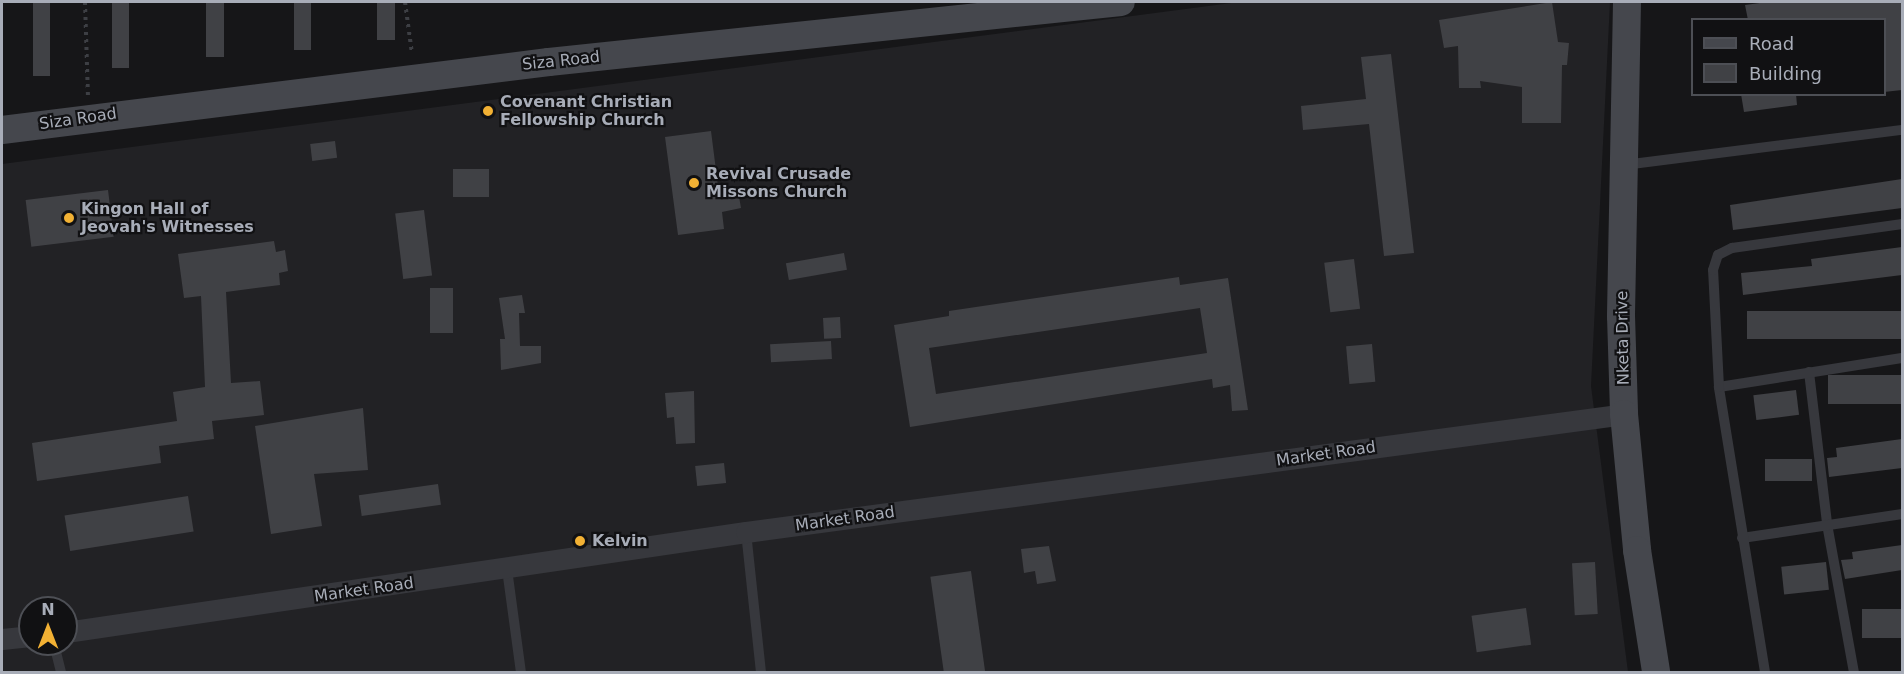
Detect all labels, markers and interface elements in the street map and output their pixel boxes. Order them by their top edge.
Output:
legend [1691,18,1886,96]
text: Road [1749,33,1794,54]
street label: Siza Road [521,47,601,75]
text: Building [1749,63,1822,84]
place label: Covenant Christian Fellowship Church [500,92,672,130]
street label: Siza Road [38,104,118,134]
marker: Covenant Christian Fellowship Church [481,104,495,118]
place label: Revival Crusade Missons Church [706,164,851,202]
marker: Revival Crusade Missons Church [687,176,701,190]
place label: Kingon Hall of Jeovah's Witnesses [81,199,254,237]
marker: Kingon Hall of Jeovah's Witnesses [62,211,76,225]
street label: Nketa Drive [1613,291,1633,385]
street label: Market Road [1275,438,1377,470]
street label: Market Road [794,503,896,535]
place label: Kelvin [592,531,648,551]
marker: Kelvin [573,534,587,548]
street label: Market Road [313,574,415,606]
north arrow [18,596,78,656]
text: N [41,600,55,619]

